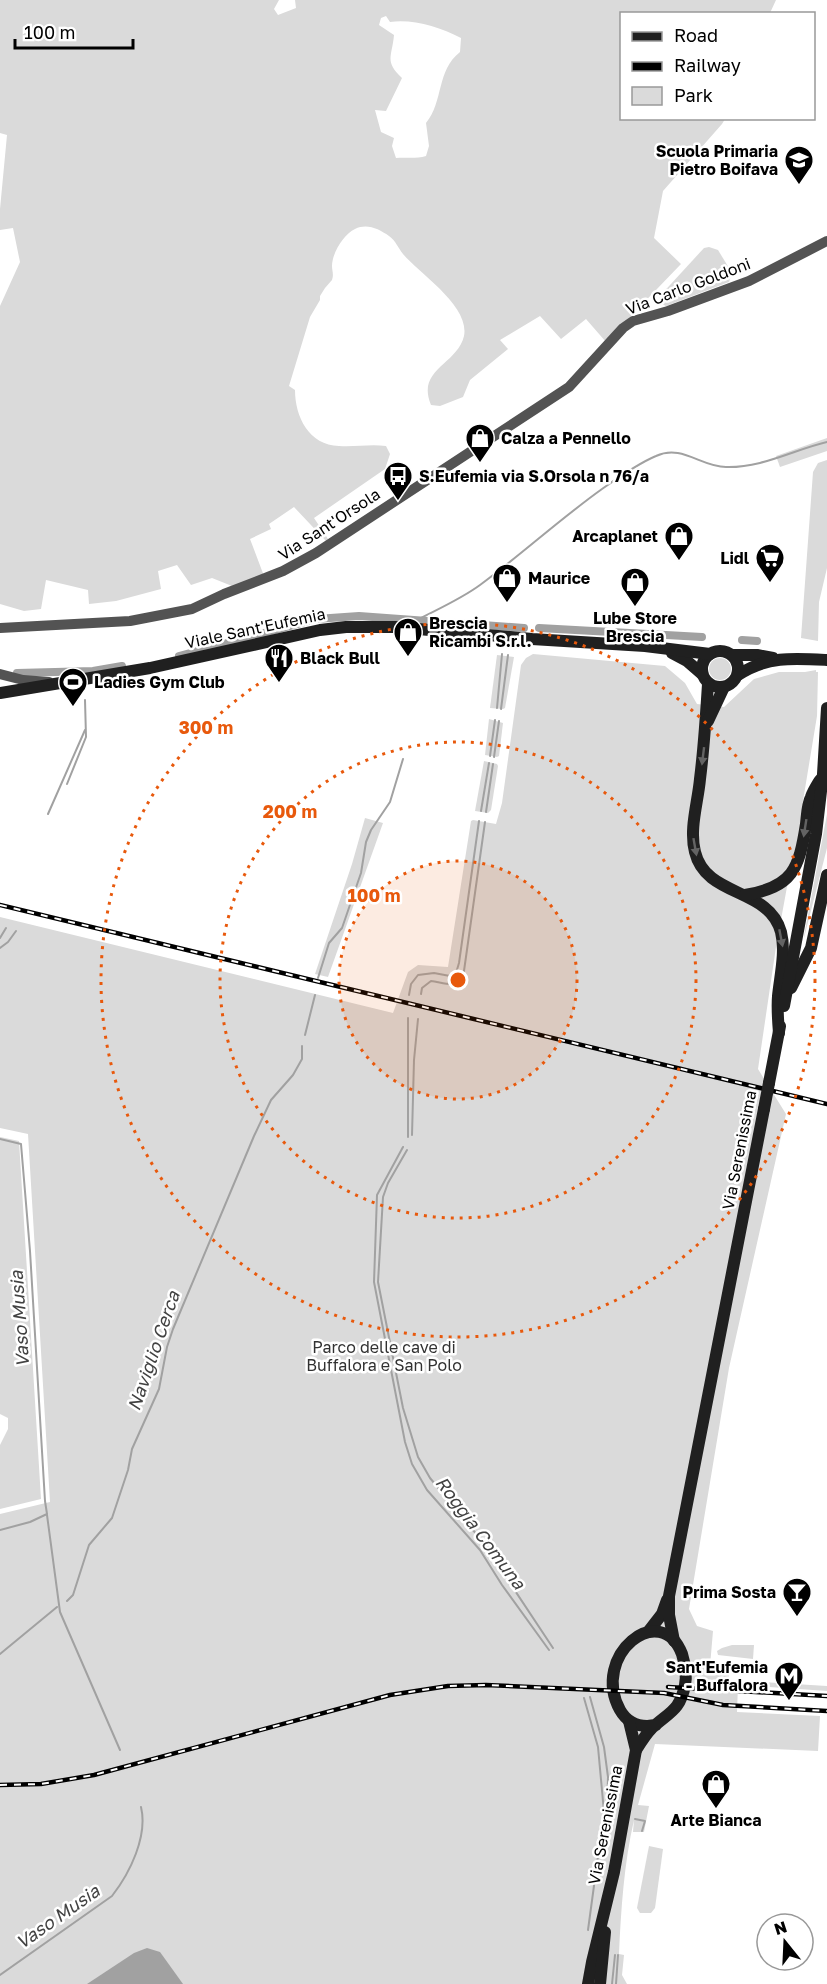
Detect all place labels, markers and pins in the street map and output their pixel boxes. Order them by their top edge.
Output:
place label: Scuola Primaria Pietro Boifava [656,141,778,179]
school or university icon: Scuola Primaria Pietro Boifava [783,144,815,186]
shop icon: Calza a Pennello [464,422,496,464]
place label: Calza a Pennello [501,428,631,448]
bus stop icon: S.Eufemia via S.Orsola n 76/a [382,460,414,502]
place label: S.Eufemia via S.Orsola n 76/a [419,466,649,486]
shop icon: Arcaplanet [663,520,695,562]
place label: Arcaplanet [572,526,658,546]
supermarket icon: Lidl [754,542,786,584]
place label: Lidl [720,548,750,568]
shop icon: Maurice [491,562,523,604]
shop icon: Lube Store Brescia [619,566,651,608]
place label: Maurice [528,568,590,588]
place label: Lube Store Brescia [593,608,677,646]
place label: Brescia Ricambi S.r.l. [429,613,532,651]
shop icon: Brescia Ricambi S.r.l. [392,616,424,658]
restaurant icon: Black Bull [263,642,295,684]
place label: Black Bull [300,648,381,668]
sports icon: Ladies Gym Club [57,666,89,708]
place label: Ladies Gym Club [94,672,225,692]
centre of rings [448,970,468,990]
bar icon: Prima Sosta [781,1576,813,1618]
place label: Prima Sosta [682,1582,776,1602]
place label: Sant'Eufemia - Buffalora [666,1657,768,1695]
metro station icon: Sant'Eufemia - Buffalora [773,1660,805,1702]
shop icon: Arte Bianca [700,1768,732,1810]
place label: Arte Bianca [671,1810,761,1830]

